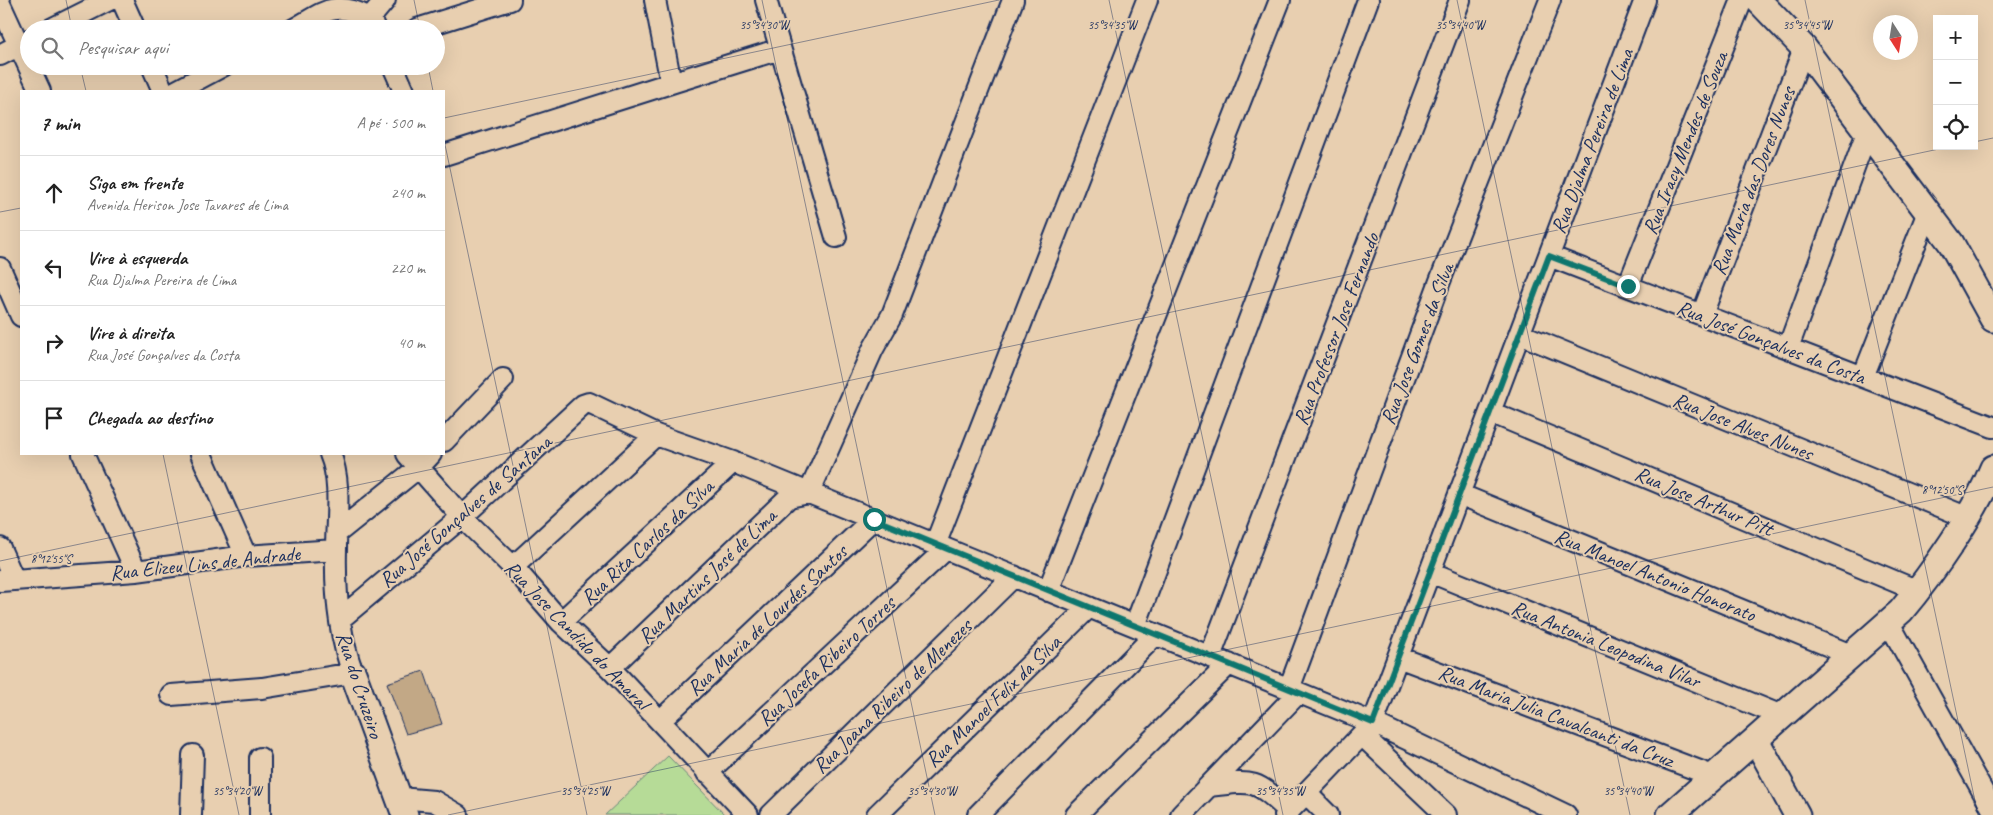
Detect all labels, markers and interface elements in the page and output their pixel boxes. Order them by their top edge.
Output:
north arrow [1873,15,1918,60]
map controls [1933,15,1978,150]
button: + [1933,15,1978,60]
text: 35°34'30"W [740,17,791,33]
text: 35°34'35"W [1088,17,1139,33]
text: 35°34'40"W [1436,17,1487,33]
text: 35°34'45"W [1783,17,1834,33]
search box [20,20,445,75]
icon: search [38,34,66,62]
text: Pesquisar aqui [78,36,168,60]
street label: Rua Djalma Pereira de Lima [1545,43,1640,237]
street label: Rua Iracy Mendes de Souza [1636,45,1735,238]
button: − [1933,60,1978,105]
street label: Rua Maria das Dores Nunes [1705,82,1802,279]
button: locate [1933,105,1978,150]
text: 7 min [40,110,80,136]
text: A pé · 500 m [357,113,425,133]
text: Siga em frente [87,171,183,195]
icon: ahead [40,179,68,207]
text: 240 m [391,183,425,203]
text: Avenida Herison Jose Tavares de Lima [87,195,288,215]
street label: Rua Professor Jose Fernando [1287,228,1385,429]
text: Vire à esquerda [87,246,187,270]
icon: left [40,254,68,282]
text: 220 m [391,258,425,278]
street label: Rua Jose Gomes da Silva [1374,258,1461,428]
text: Rua Djalma Pereira de Lima [87,270,236,290]
route end [1617,275,1640,298]
street label: Rua José Gonçalves da Costa [1673,294,1870,391]
text: Vire à direita [87,321,174,345]
icon: right [40,329,68,357]
text: 40 m [398,333,425,353]
text: Rua José Gonçalves da Costa [87,345,239,365]
street label: Rua Jose Alves Nunes [1669,386,1819,467]
icon: arrive [40,404,68,432]
text: Chegada ao destino [87,406,213,430]
street label: Rua José Gonçalves de Santana [373,427,558,593]
street label: Rua Jose Arthur Pitt [1631,460,1779,543]
street label: Rua Rita Carlos da Silva [575,472,721,610]
text: 8°12'50"S [1922,482,1964,498]
street label: Rua Martins José de Lima [632,501,784,649]
route start [863,508,886,531]
street label: Rua Manoel Antonio Honorato [1551,523,1761,628]
street label: Rua Maria de Lourdes Santos [681,538,854,701]
street label: Rua Elizeu Lins de Andrade [109,540,302,586]
text: 8°12'55"S [31,551,73,567]
street label: Rua Jose Candido do Amaral [499,555,657,718]
street label: Rua Josefa Ribeiro Torres [752,589,902,731]
street label: Rua Antonia Leopodina Vilar [1508,594,1706,694]
street label: Rua Joana Ribeiro de Menezes [807,612,978,779]
street label: Rua Manoel Felix da Silva [919,628,1068,773]
street label: Rua do Cruzeiro [331,629,390,743]
street label: Rua Maria Julia Cavalcanti da Cruz [1435,659,1679,774]
text: 35°34'20"W [213,783,264,799]
text: 35°34'25"W [561,783,612,799]
text: 35°34'30"W [908,783,959,799]
text: 35°34'35"W [1256,783,1307,799]
text: 35°34'40"W [1604,783,1655,799]

